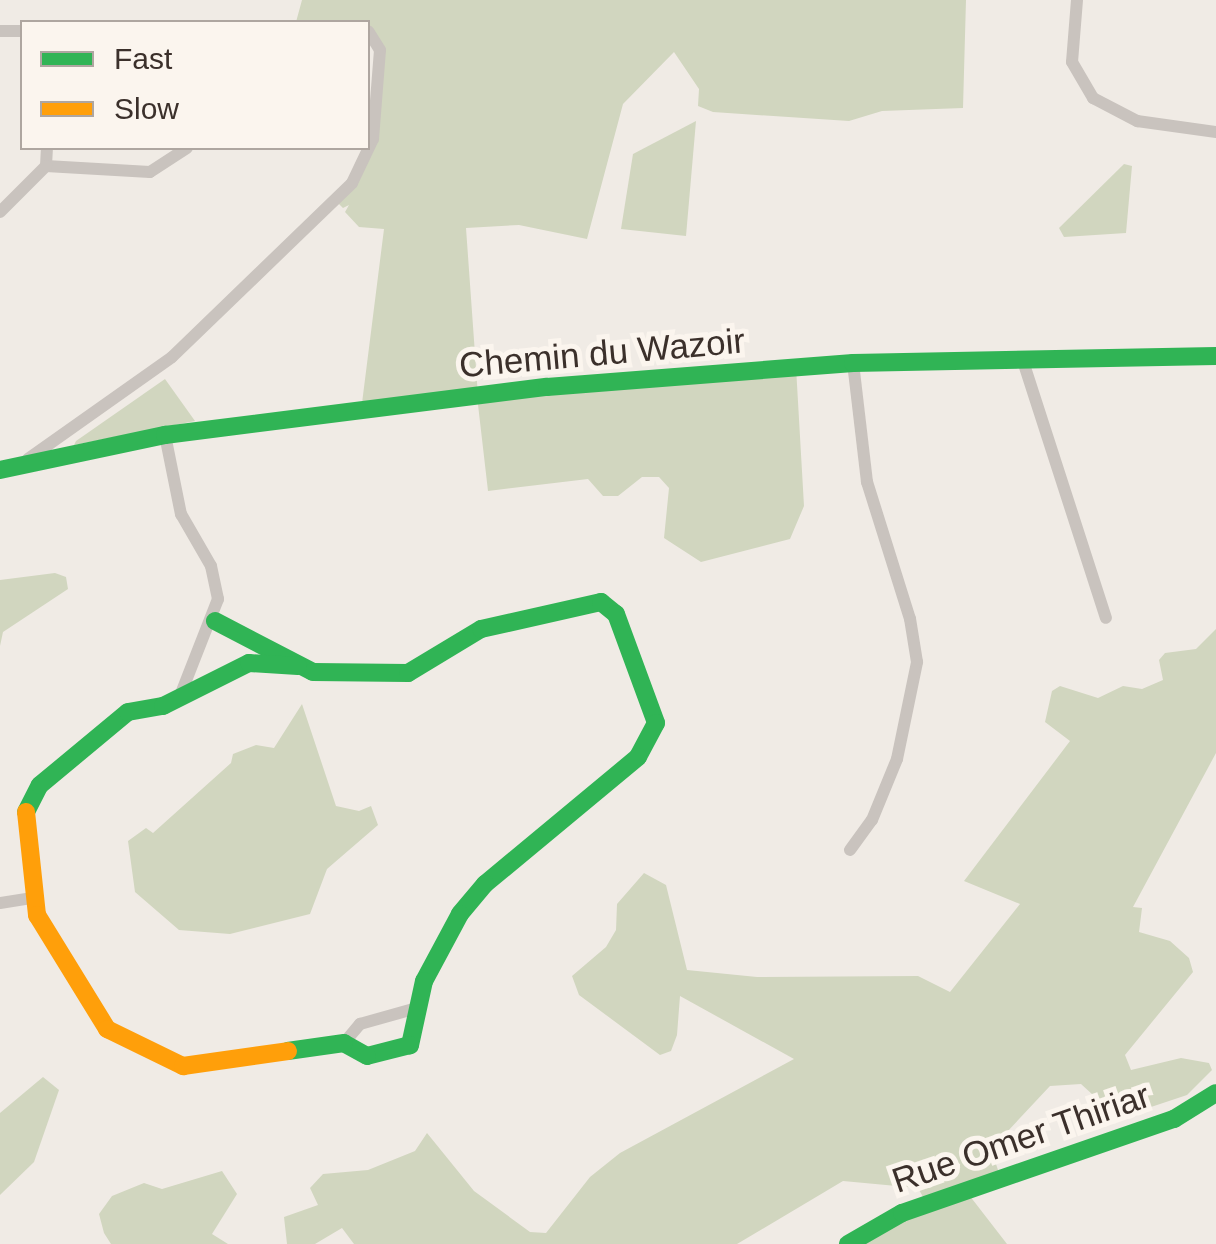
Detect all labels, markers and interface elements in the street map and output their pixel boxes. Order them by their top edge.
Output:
legend [20,20,370,150]
text: Fast [114,42,172,75]
text: Slow [114,92,179,125]
street label: Chemin du Wazoir [457,320,747,386]
street label: Rue Omer Thiriar [886,1074,1156,1202]

